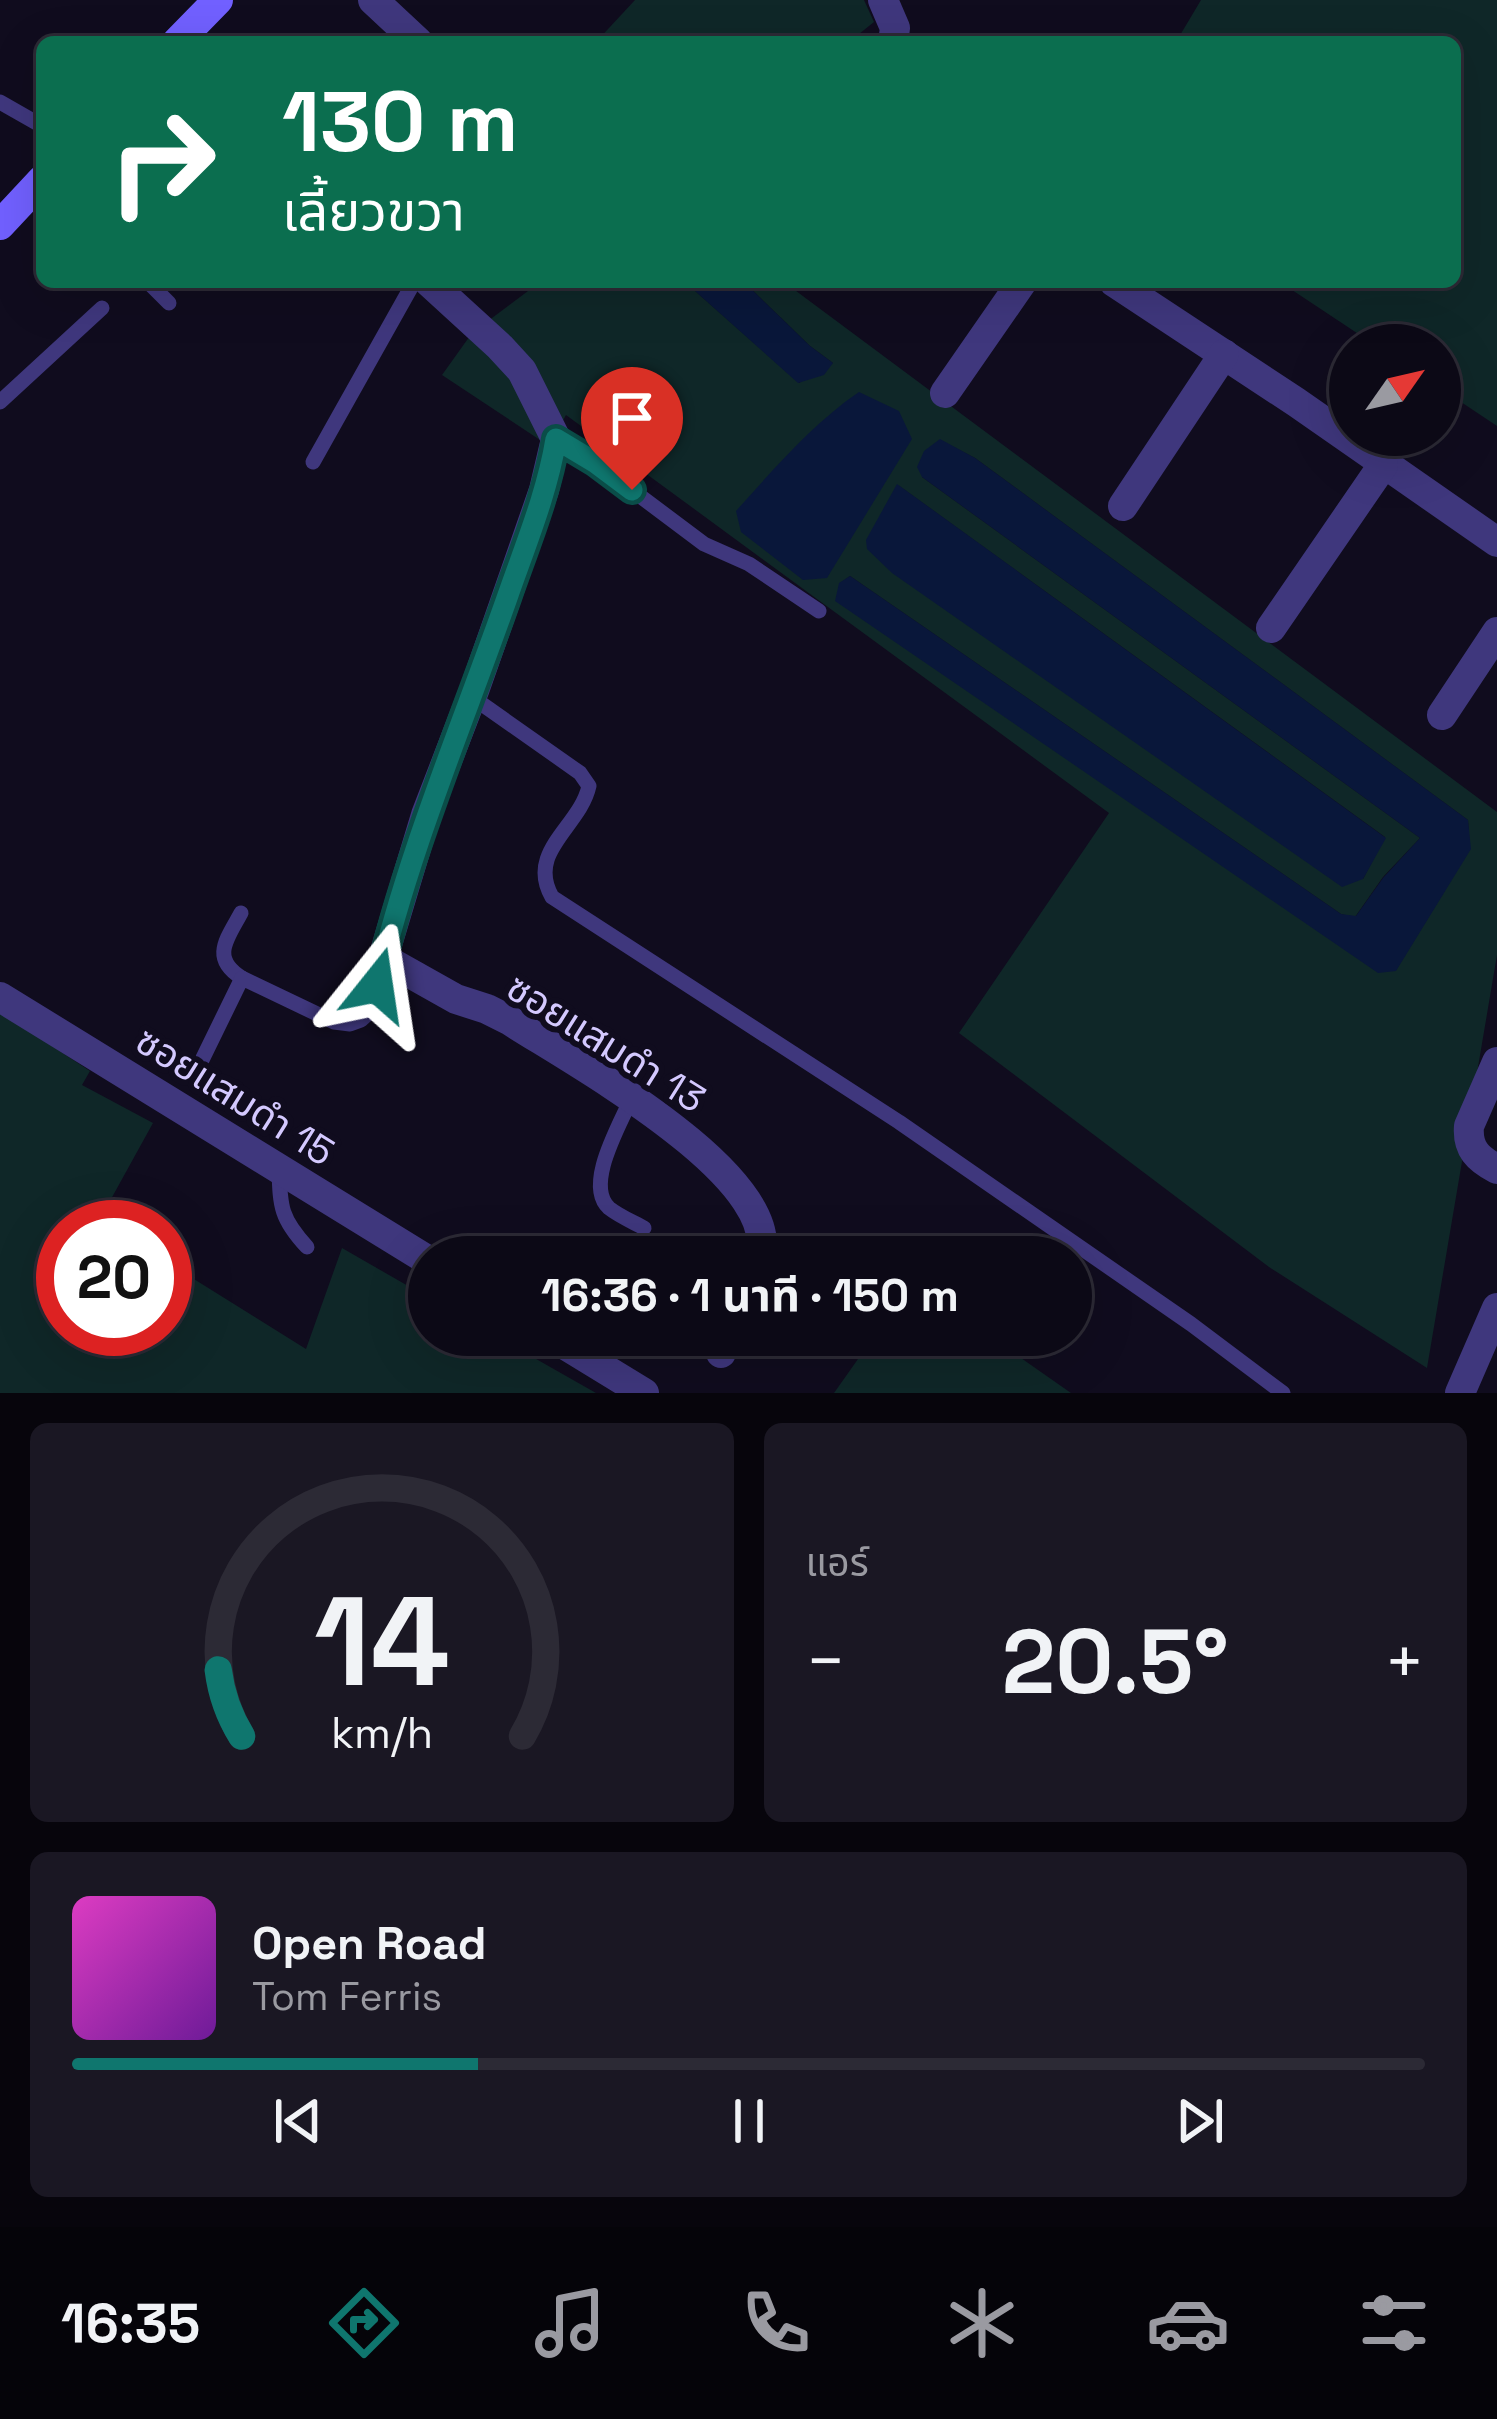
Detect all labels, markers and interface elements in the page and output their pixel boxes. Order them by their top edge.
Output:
text: 130 m [282,68,519,176]
icon: right [84,84,240,240]
text: เลี้ยวขวา [282,177,465,246]
north arrow [1329,324,1461,456]
map controls [1329,324,1461,456]
pin [581,367,683,490]
icon: arrive [599,385,665,451]
position arrow [314,922,440,1048]
street label: ซอยแสมดำ 13 [498,963,714,1123]
street label: ซอยแสมดำ 15 [127,1016,343,1176]
speed limit sign: 20 [36,1200,192,1356]
text: 16:36 · 1 นาที · 150 m [541,1267,959,1324]
text: แอร์ [806,1538,869,1587]
text: 14 [314,1562,450,1721]
text: 20.5° [1002,1604,1229,1719]
text: − [806,1619,846,1703]
text: + [1384,1619,1425,1703]
text: km/h [331,1705,433,1760]
text: Open Road [252,1915,487,1972]
text: Tom Ferris [252,1972,442,2021]
icon: previous [265,2088,331,2154]
icon: pause [716,2088,782,2154]
icon: next [1167,2088,1233,2154]
icon: directions [322,2281,406,2365]
icon: music [528,2281,612,2365]
icon: phone [734,2281,818,2365]
icon: climate [940,2281,1024,2365]
icon: car [1146,2281,1230,2365]
icon: filters [1352,2281,1436,2365]
text: 16:35 [61,2289,200,2358]

